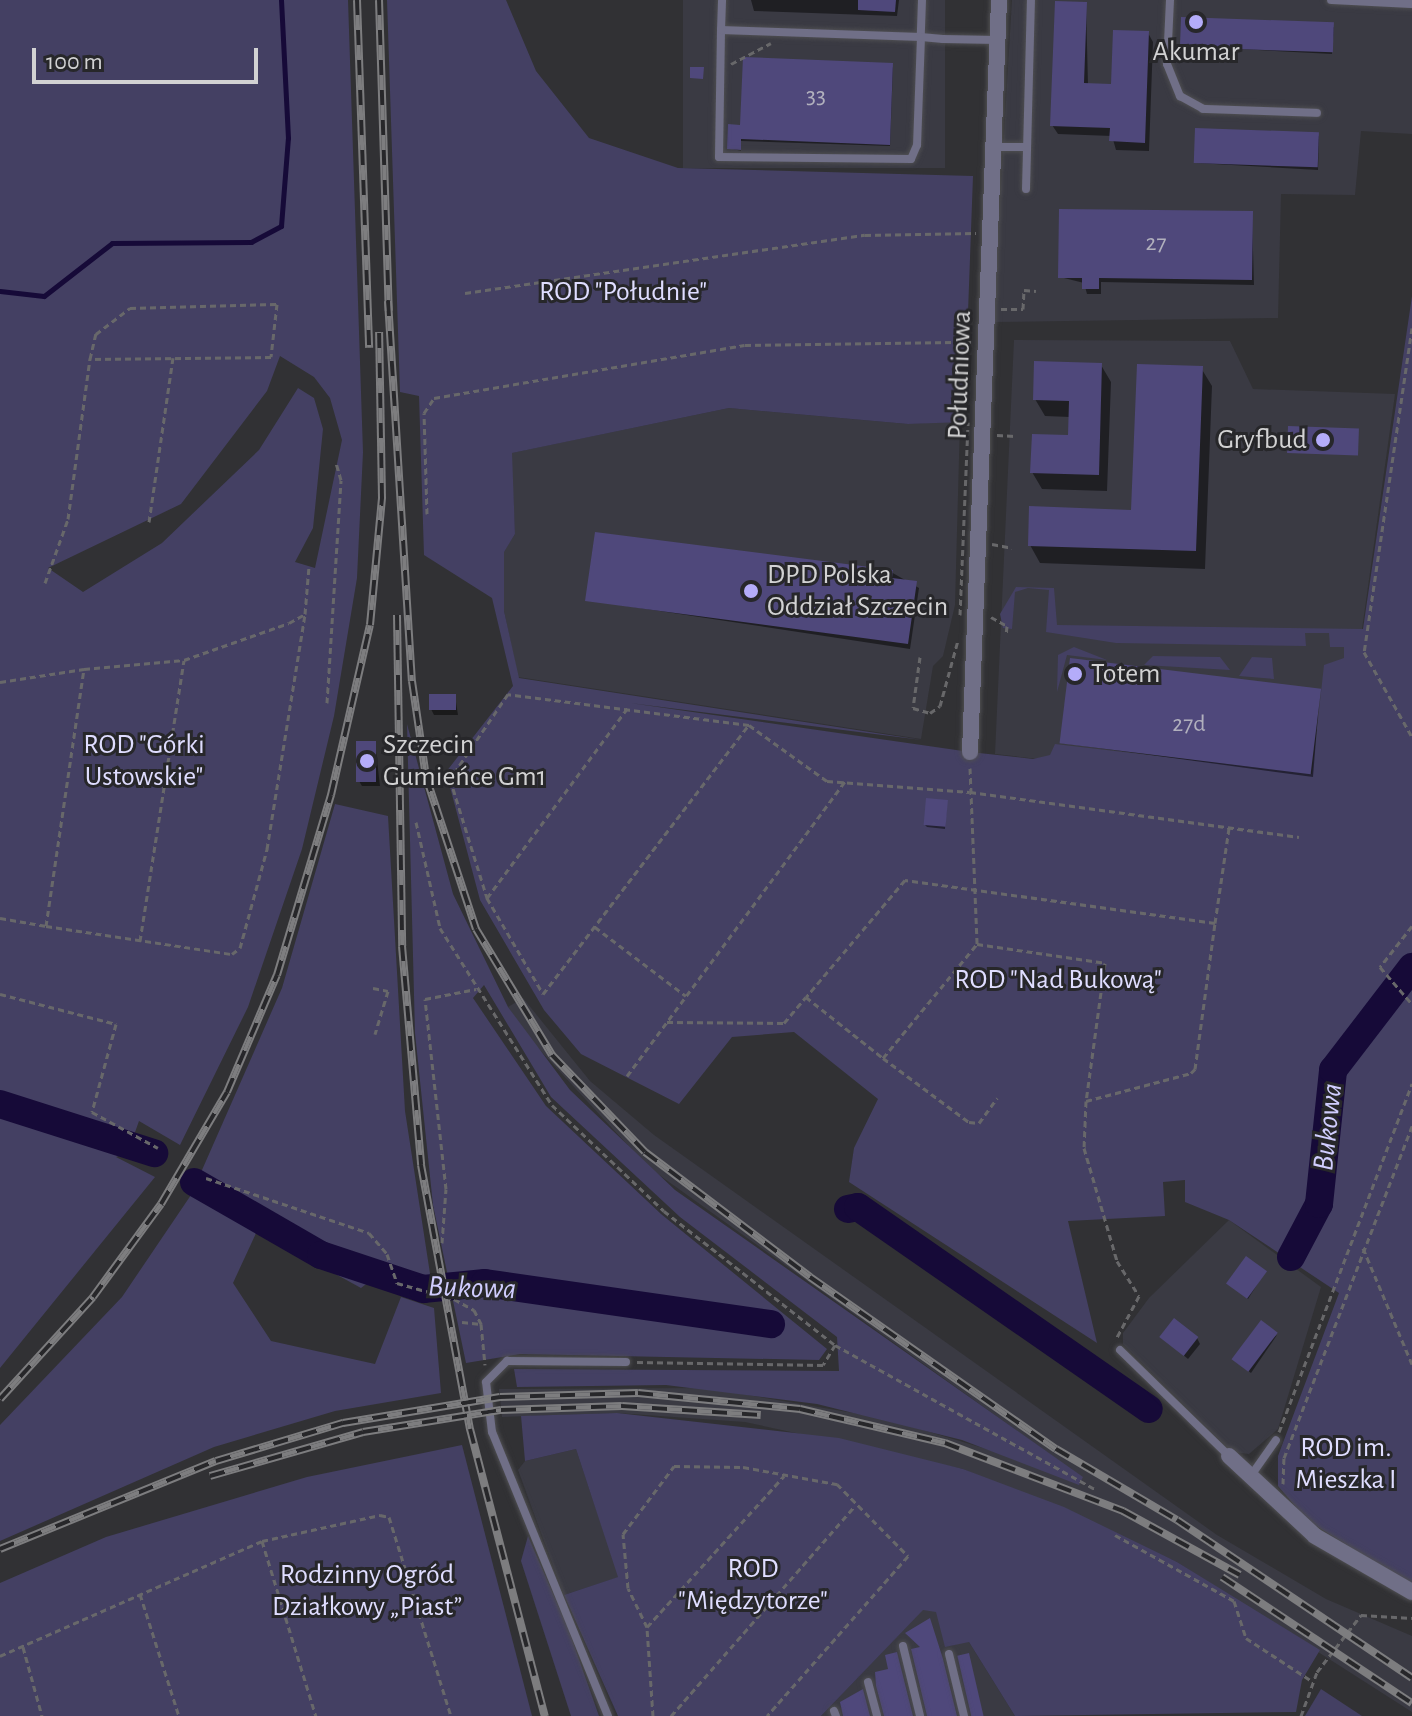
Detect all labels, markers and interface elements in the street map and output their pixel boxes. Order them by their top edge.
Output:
marker: Akumar [1187,13,1205,31]
scale bar [36,32,262,82]
place label: Akumar [1152,35,1240,69]
text: 100 m [46,50,103,74]
house number: 33 [806,83,826,111]
house number: 27 [1146,230,1166,258]
park label: ROD "Południe" [539,275,707,309]
street label: Południowa [941,310,979,440]
place label: Gryfbud [1217,423,1307,457]
marker: Gryfbud [1314,431,1332,449]
place label: DPD Polska Oddział Szczecin [767,558,948,624]
marker: DPD Polska Oddział Szczecin [742,582,760,600]
place label: Totem [1091,657,1160,691]
marker: Totem [1066,665,1084,683]
house number: 27d [1172,711,1206,739]
park label: ROD "Górki Ustowskie" [83,728,205,794]
place label: Szczecin Gumieńce Gm1 [383,728,546,794]
marker: Szczecin Gumieńce Gm1 [358,752,376,770]
park label: ROD "Nad Bukową" [954,963,1162,997]
water label: Bukowa [1305,1081,1351,1173]
water label: Bukowa [427,1268,517,1308]
park label: ROD im. Mieszka I [1296,1431,1396,1497]
park label: ROD "Międzytorze" [678,1552,828,1618]
park label: Rodzinny Ogród Działkowy „Piast” [272,1558,462,1624]

